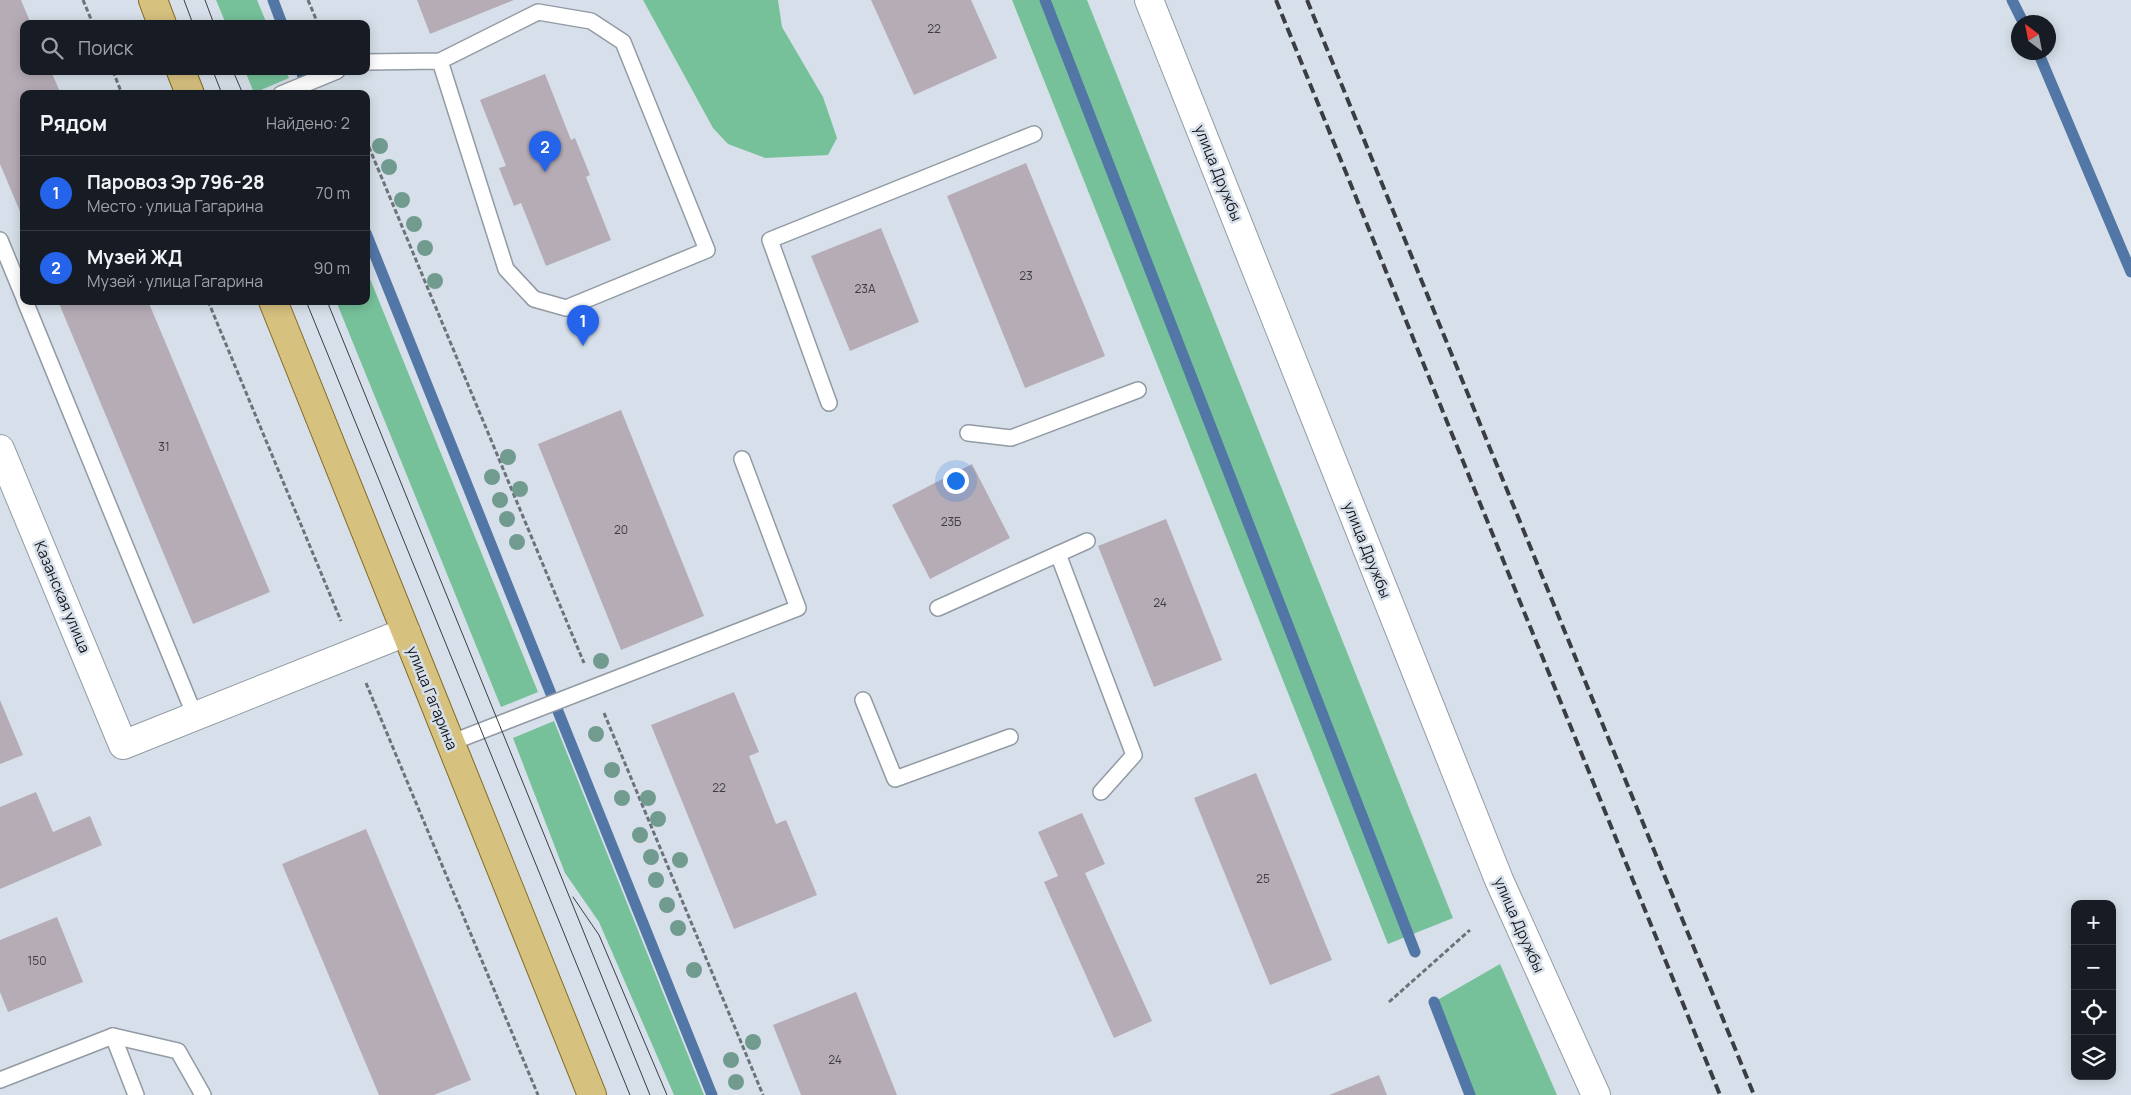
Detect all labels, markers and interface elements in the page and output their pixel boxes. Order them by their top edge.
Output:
north arrow [2011,15,2056,60]
search box [20,20,370,75]
house number: 22 [927,20,941,37]
icon: search [38,34,66,62]
text: Поиск [78,35,133,61]
text: Рядом [40,109,107,137]
text: Найдено: 2 [266,112,350,134]
street label: улица Дружбы [1190,121,1247,224]
pin: 2 [529,131,561,172]
text: Паровоз Эр 796-28 [87,169,265,195]
text: 1 [52,182,60,204]
text: 70 m [315,182,350,204]
text: Место · улица Гагарина [87,195,263,217]
text: Музей ЖД [87,244,182,270]
text: 2 [51,257,61,279]
text: 90 m [314,257,350,279]
house number: 23 [1019,267,1033,284]
text: Музей · улица Гагарина [87,270,263,292]
house number: 23А [854,280,876,297]
pin: 1 [567,305,599,346]
house number: 31 [158,438,170,455]
your location [943,468,969,494]
street label: улица Дружбы [1339,498,1396,601]
house number: 23Б [941,513,961,530]
house number: 20 [614,521,628,538]
street label: Казанская улица [29,538,96,656]
house number: 24 [1153,594,1167,611]
street label: улица Гагарина [402,643,463,753]
house number: 22 [712,779,726,796]
house number: 25 [1256,870,1270,887]
street label: улица Дружбы [1489,874,1550,976]
map controls [2071,900,2116,1080]
button: + [2071,900,2116,945]
button: − [2071,945,2116,990]
house number: 150 [28,952,46,969]
button: locate [2071,990,2116,1035]
button: layers [2071,1035,2116,1080]
house number: 24 [828,1051,842,1068]

